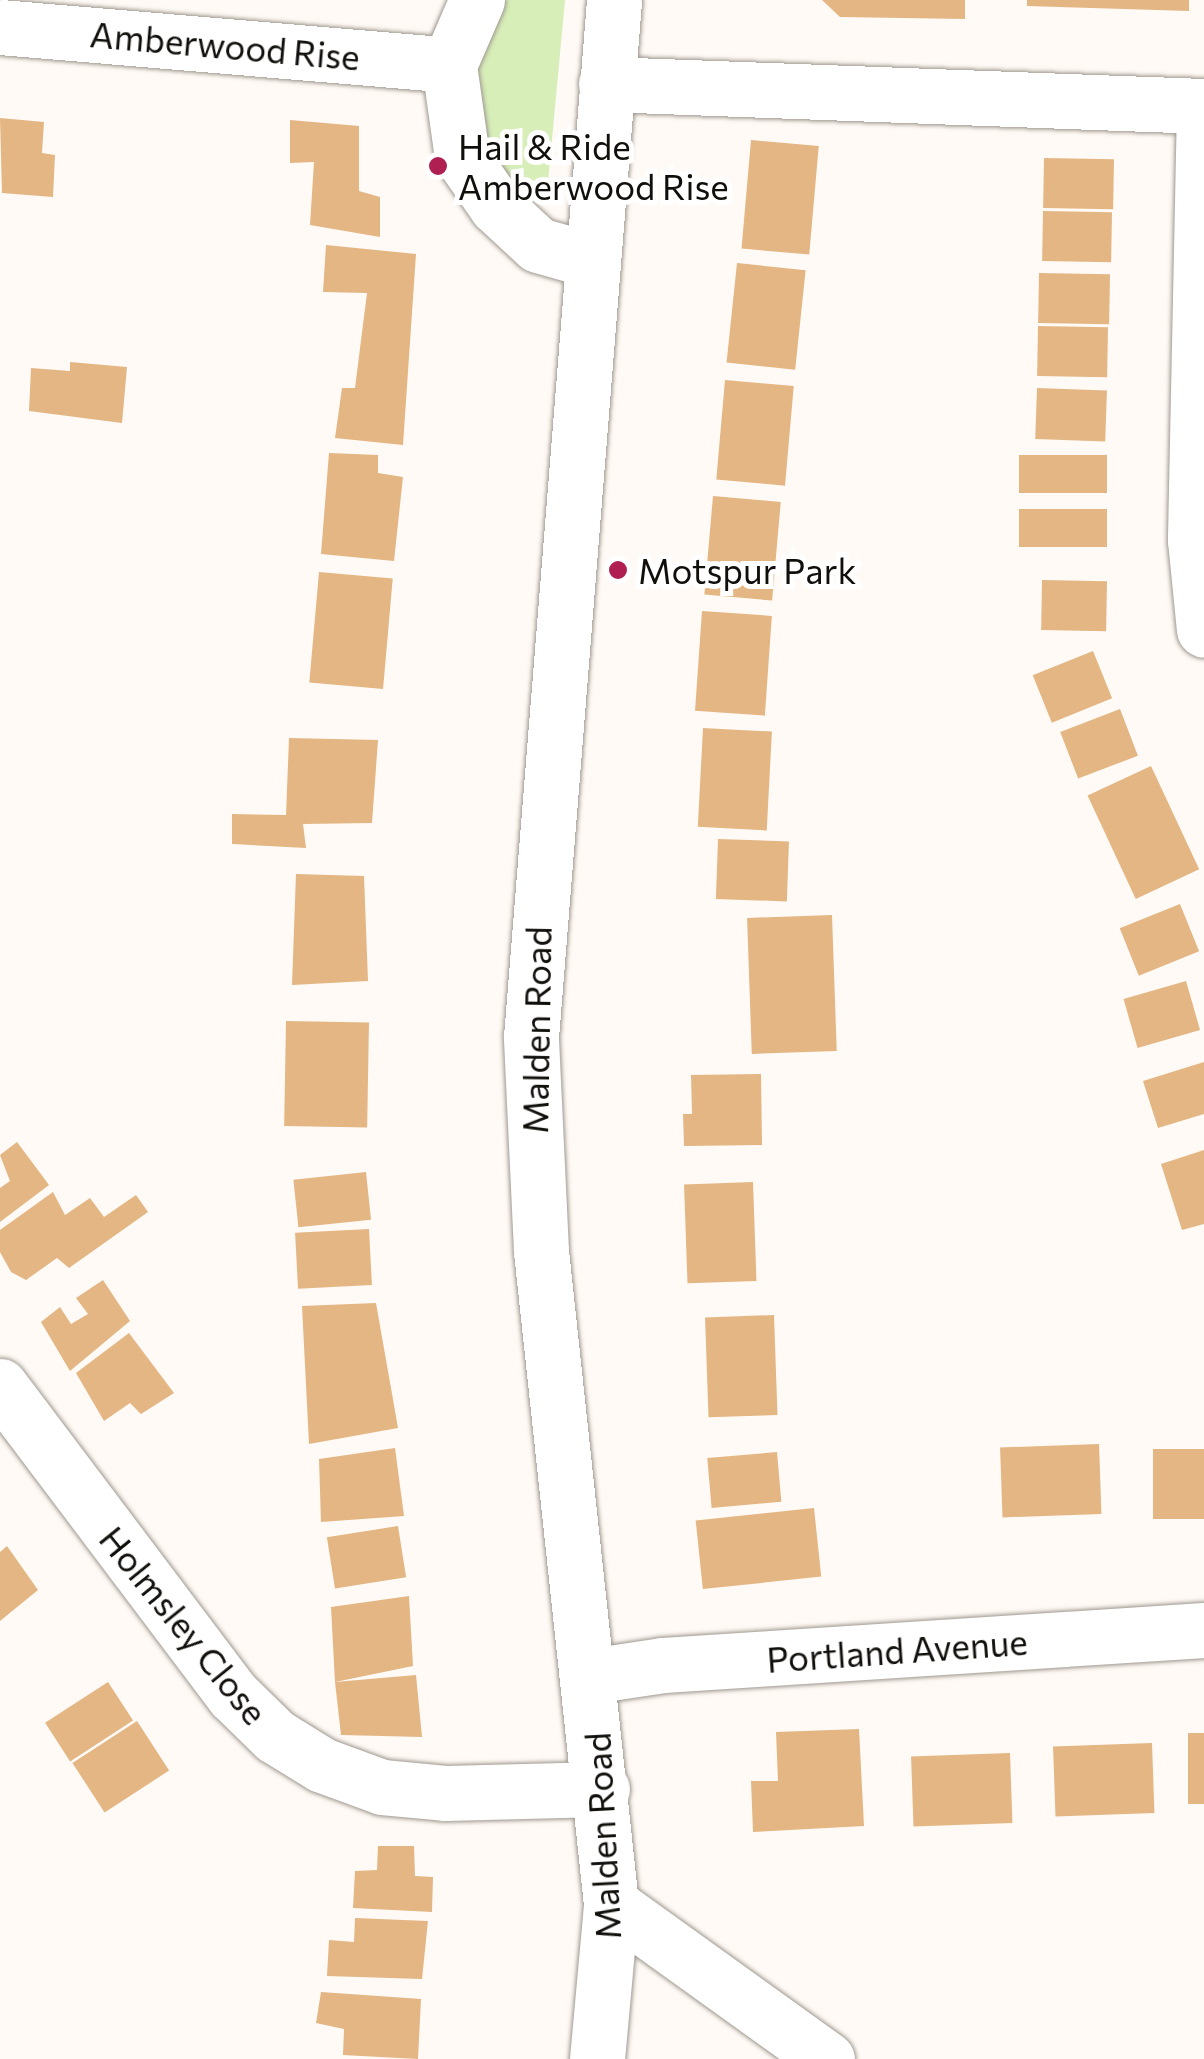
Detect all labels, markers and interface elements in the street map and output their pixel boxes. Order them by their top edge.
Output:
street label: Amberwood Rise [88,12,362,78]
place label: Hail & Ride Amberwood Rise [458,125,729,207]
marker: Hail & Ride Amberwood Rise [427,155,449,177]
place label: Motspur Park [638,549,857,591]
marker: Motspur Park [607,559,629,581]
street label: Malden Road [513,926,559,1134]
street label: Holmsley Close [92,1518,276,1732]
street label: Portland Avenue [765,1620,1029,1680]
street label: Malden Road [576,1731,628,1941]

